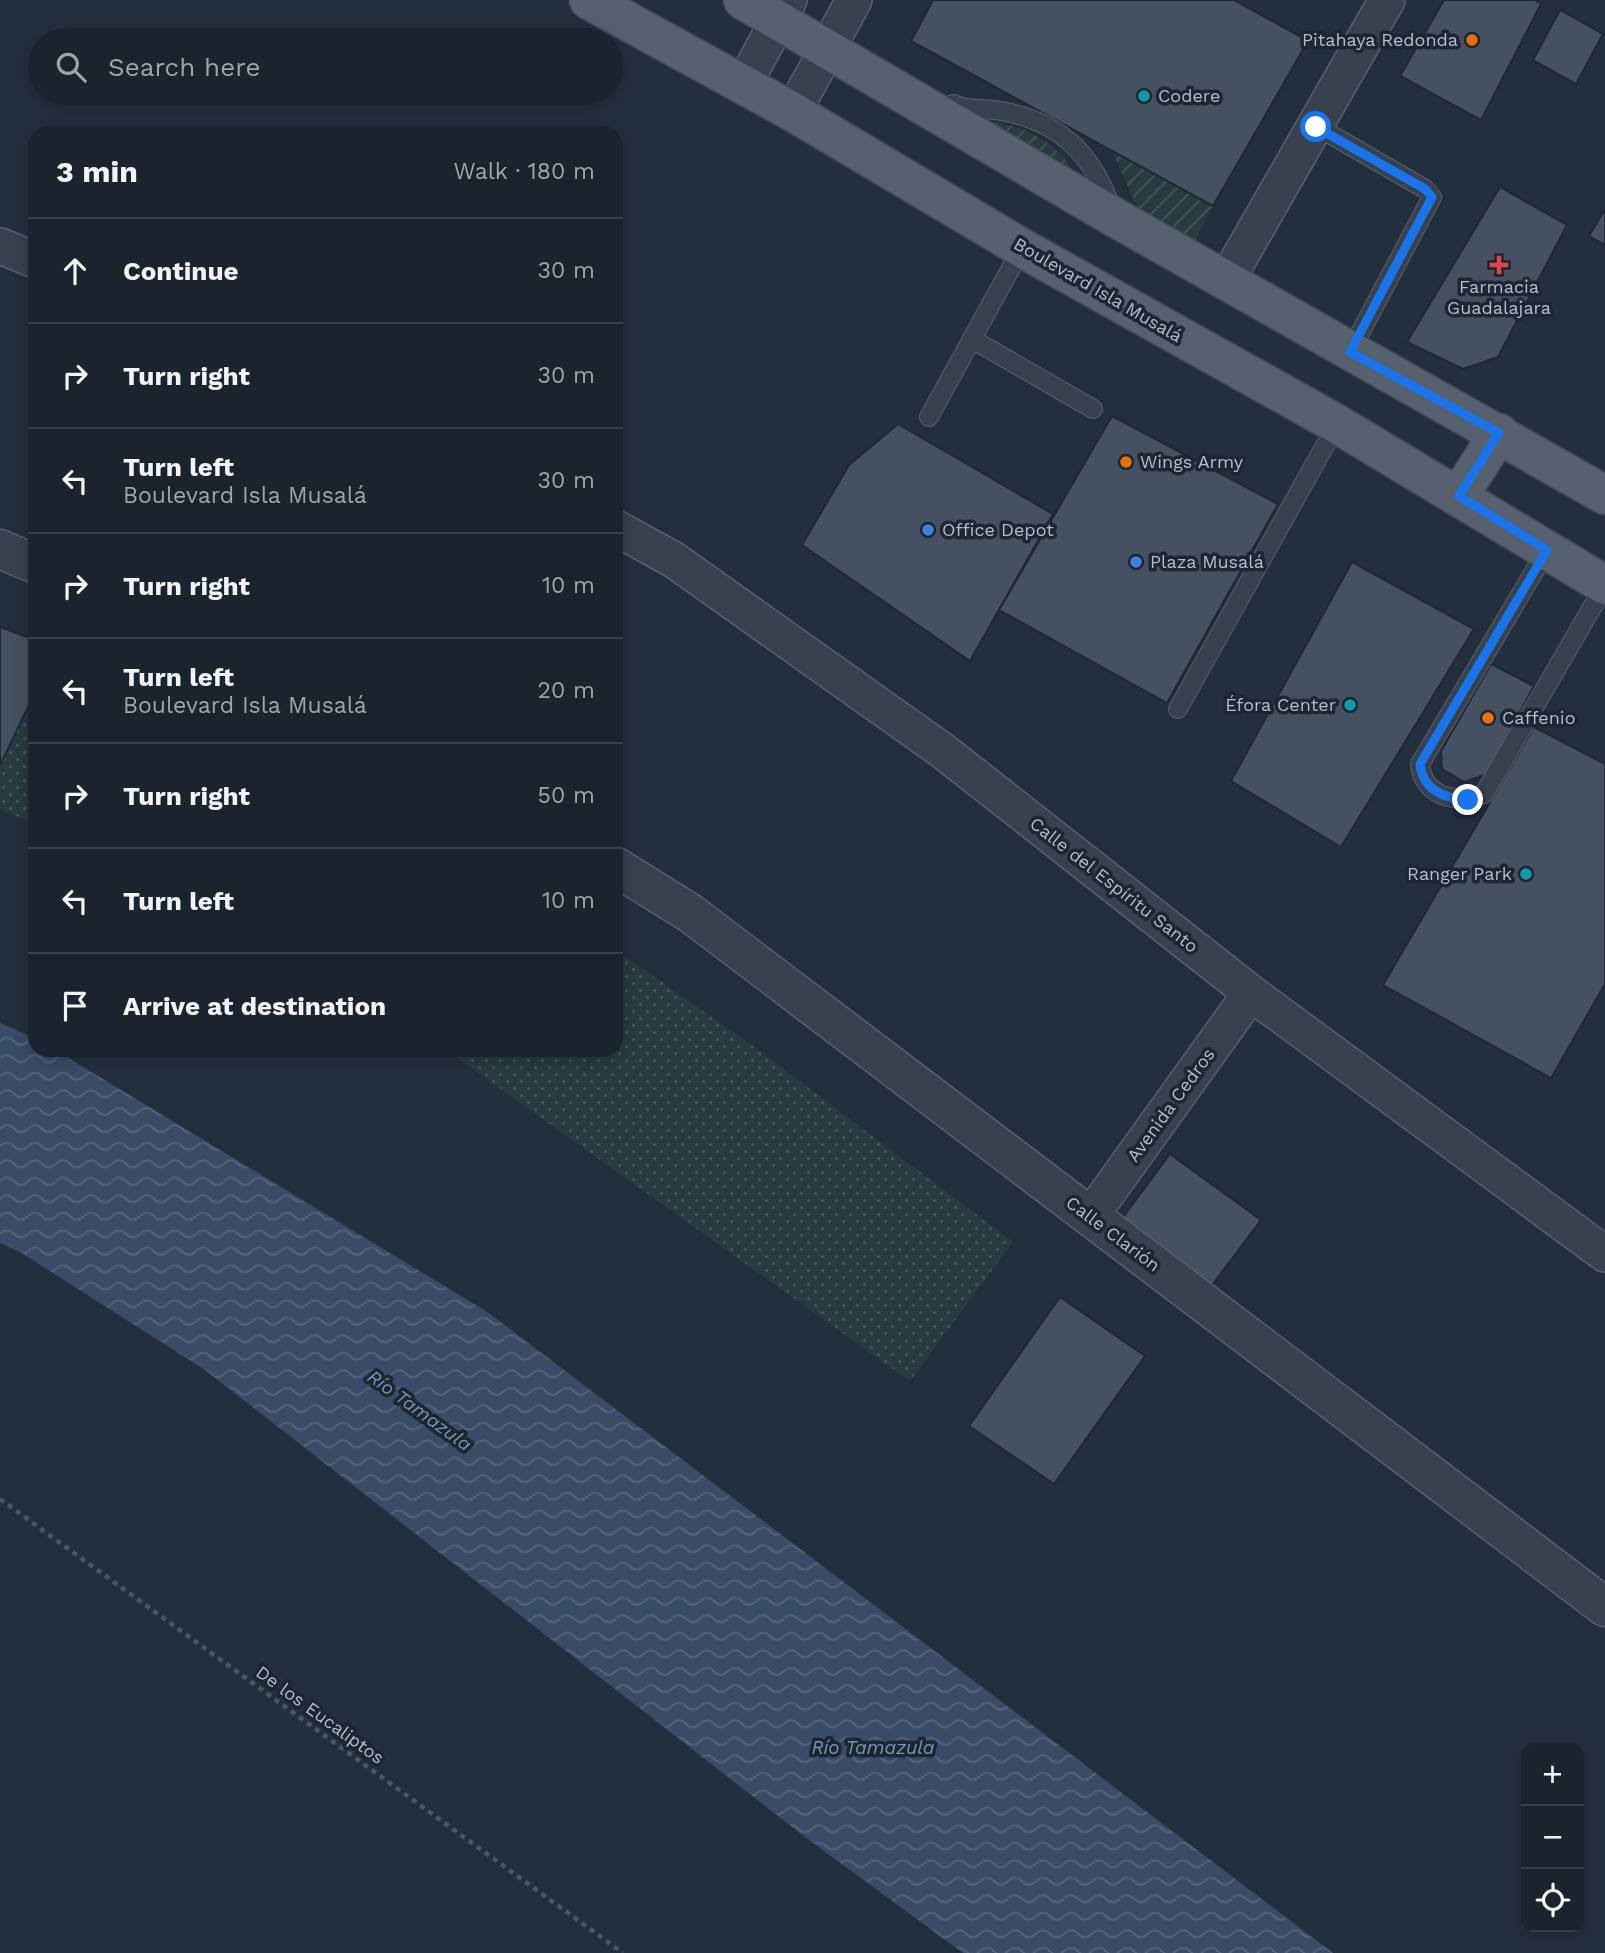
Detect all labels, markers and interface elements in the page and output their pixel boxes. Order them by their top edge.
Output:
search box [28,28,623,105]
place label: Pitahaya Redonda [1302,29,1458,50]
marker: Pitahaya Redonda [1464,32,1480,48]
icon: search [52,48,90,86]
text: Search here [108,52,260,82]
place label: Codere [1158,85,1220,106]
marker: Codere [1136,88,1152,104]
route start [1300,111,1331,142]
text: 3 min [56,154,138,189]
text: Walk · 180 m [454,158,595,185]
street label: Boulevard Isla Musalá [1010,233,1186,346]
icon: ahead [56,252,94,290]
text: Continue [123,256,239,286]
text: 30 m [538,257,595,284]
marker: Farmacia Guadalajara [1491,257,1507,273]
place label: Farmacia Guadalajara [1447,276,1551,318]
icon: right [56,357,94,395]
text: Turn right [123,361,250,391]
text: 30 m [538,362,595,389]
place label: Wings Army [1140,451,1244,472]
text: Turn left [123,452,234,482]
marker: Wings Army [1118,454,1134,470]
icon: left [56,462,94,500]
text: 30 m [538,467,595,494]
text: Boulevard Isla Musalá [123,482,367,509]
place label: Office Depot [942,519,1054,540]
marker: Office Depot [920,522,936,538]
place label: Plaza Musalá [1150,551,1264,572]
marker: Plaza Musalá [1128,554,1144,570]
icon: right [56,567,94,605]
text: Turn right [123,571,250,601]
text: 10 m [542,572,595,599]
text: Turn left [123,662,234,692]
icon: left [56,672,94,710]
text: 20 m [538,677,595,704]
text: Boulevard Isla Musalá [123,692,367,719]
place label: Éfora Center [1225,694,1336,715]
marker: Éfora Center [1342,697,1358,713]
place label: Caffenio [1502,707,1575,728]
marker: Caffenio [1480,710,1496,726]
icon: right [56,777,94,815]
text: Turn right [123,781,250,811]
text: 50 m [538,782,595,809]
route end [1452,784,1483,815]
street label: Calle del Espíritu Santo [1026,812,1203,957]
place label: Ranger Park [1407,863,1512,884]
marker: Ranger Park [1518,866,1534,882]
icon: left [56,882,94,920]
text: Turn left [123,886,234,916]
text: 10 m [542,887,595,914]
icon: arrive [56,987,94,1025]
text: Arrive at destination [123,991,386,1021]
street label: Avenida Cedros [1122,1044,1219,1166]
street label: Calle Clarión [1062,1191,1164,1276]
water label: Río Tamazula [363,1365,476,1456]
street label: De los Eucaliptos [252,1661,388,1768]
water label: Río Tamazula [811,1736,935,1759]
map controls [1521,1743,1584,1932]
button: + [1521,1743,1584,1806]
button: − [1521,1806,1584,1869]
button: locate [1521,1869,1584,1932]

